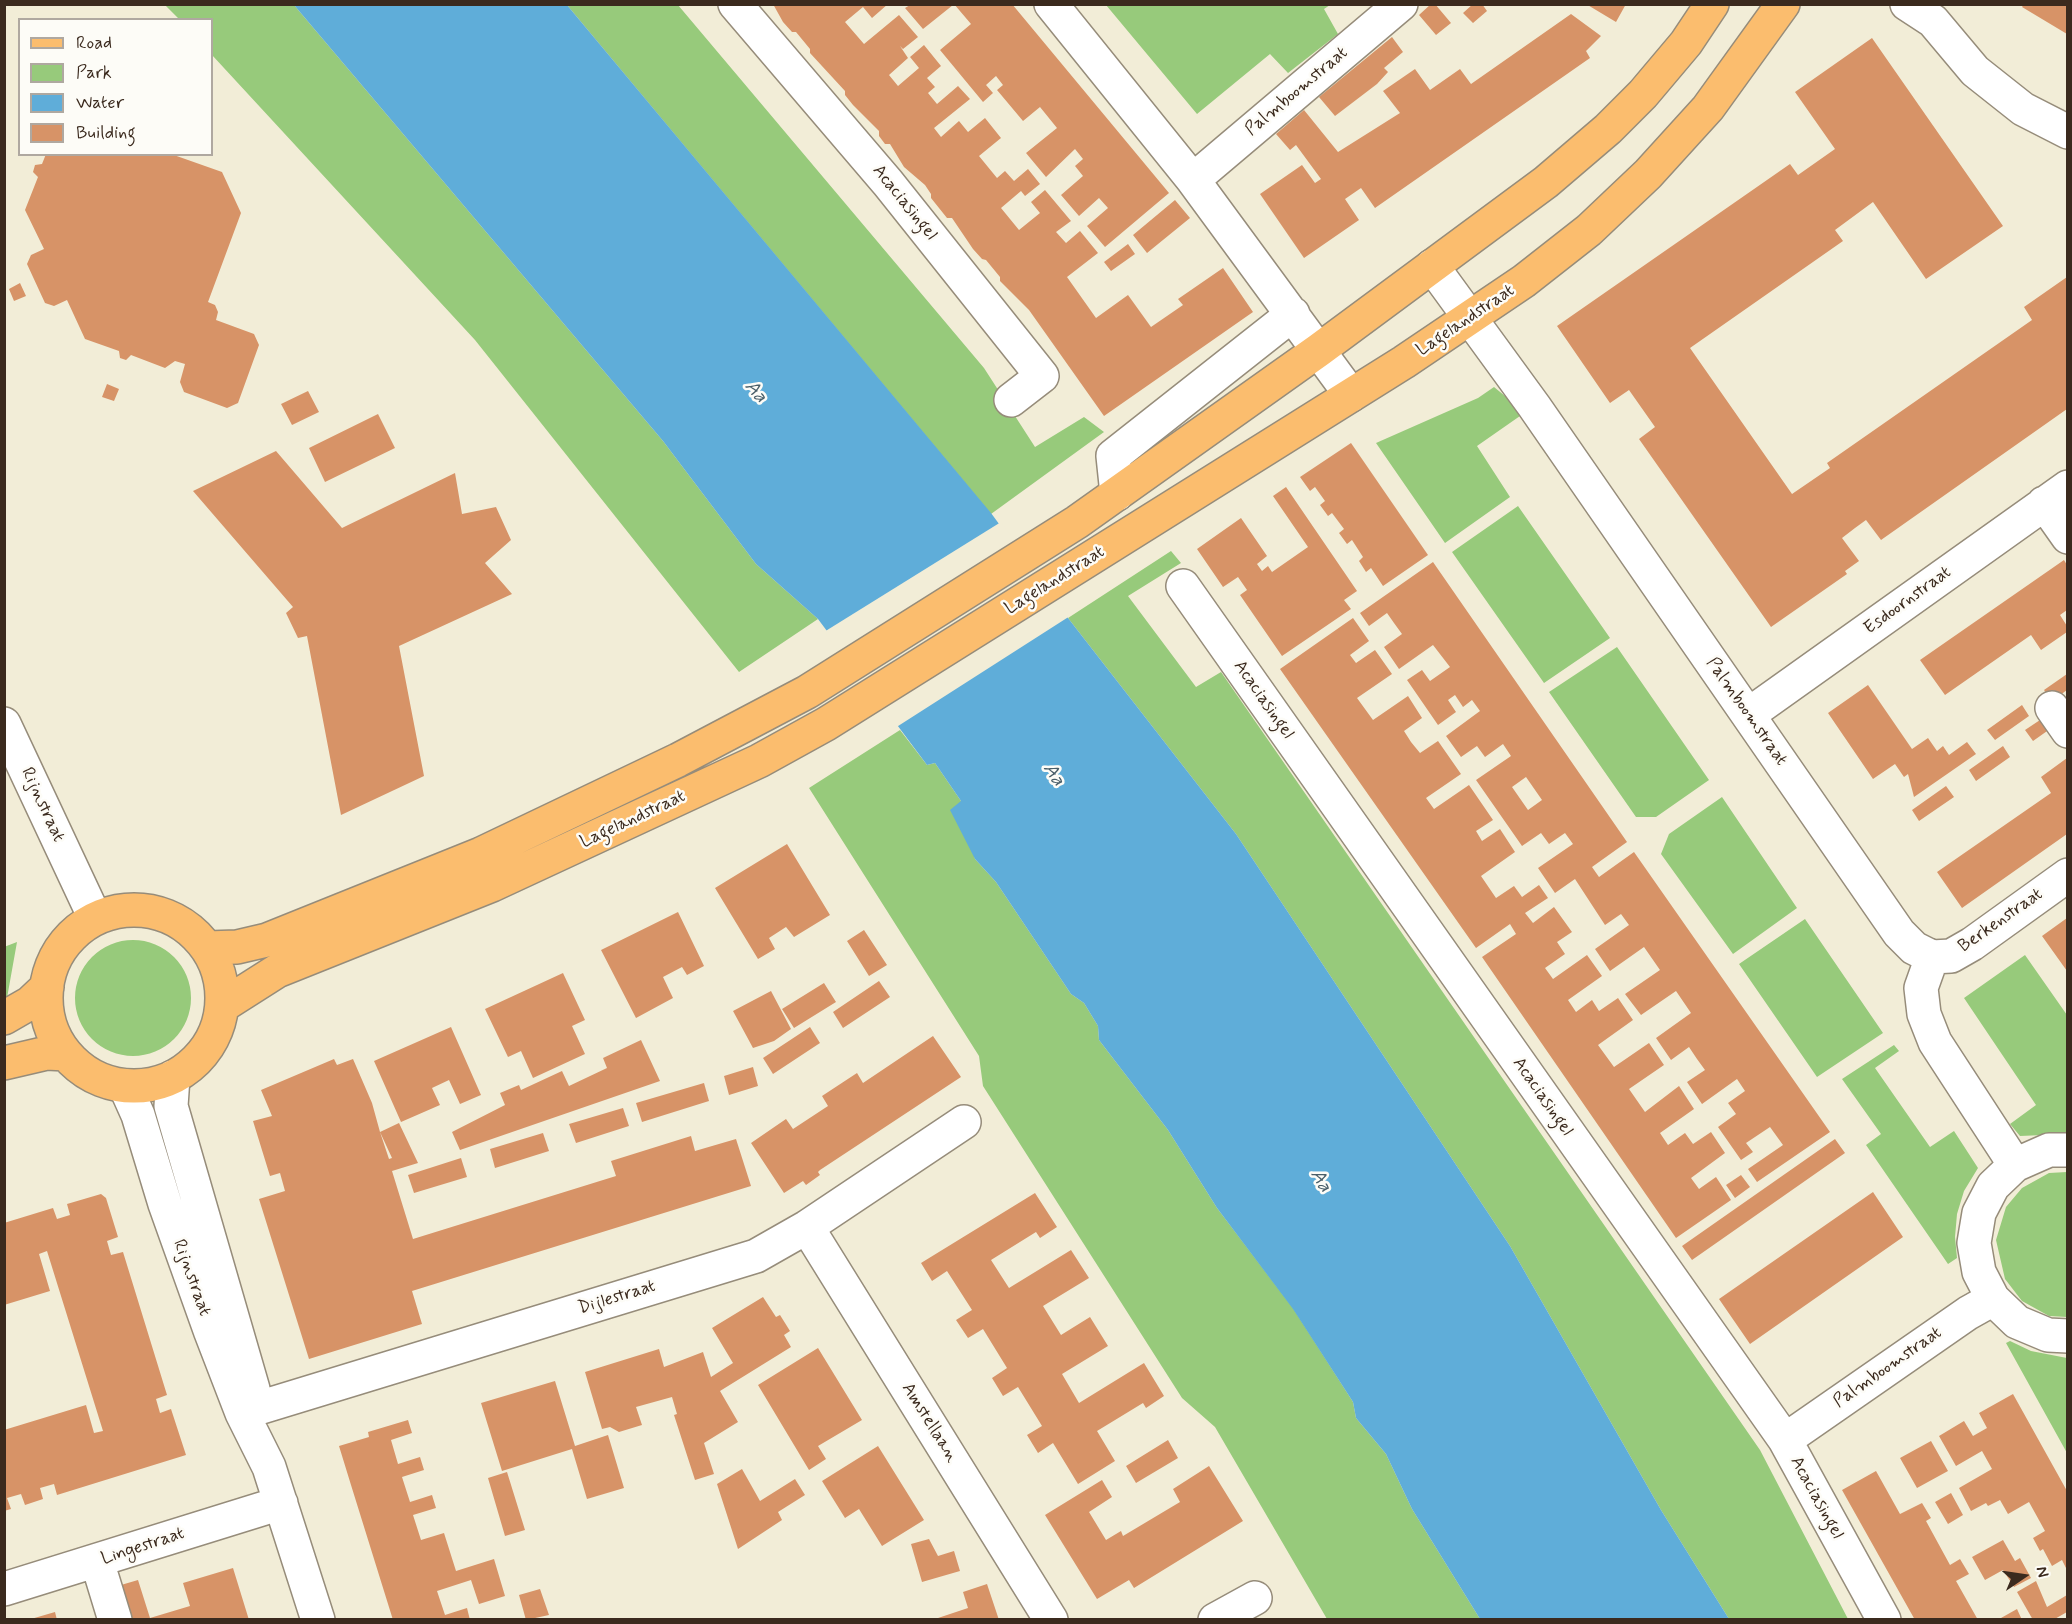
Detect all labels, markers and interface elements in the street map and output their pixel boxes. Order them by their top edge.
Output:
legend [18,18,213,156]
text: Road [76,31,112,55]
street label: Palmboomstraat [1241,43,1353,141]
text: Park [76,61,112,85]
text: Water [76,91,124,115]
text: Building [76,121,136,145]
street label: Acaciasingel [867,161,941,245]
street label: Lagelandstraat [1413,280,1519,362]
water label: Aa [738,376,772,408]
street label: Lagelandstraat [1001,542,1109,620]
street label: Esdoornstraat [1860,562,1956,640]
street label: Palmboomstraat [1701,654,1791,770]
street label: Acaciasingel [1228,657,1298,743]
water label: Aa [1037,759,1069,791]
street label: Rijnstraat [15,764,69,846]
street label: Lagelandstraat [577,786,689,854]
street label: Berkenstraat [1955,884,2047,958]
street label: Acaciasingel [1507,1054,1577,1140]
water label: Aa [1304,1165,1336,1197]
street label: Rijnstraat [167,1237,215,1319]
street label: Dijlestraat [576,1276,658,1320]
street label: Palmboomstraat [1830,1323,1946,1413]
street label: Amstellaan [896,1379,962,1467]
street label: Acaciasingel [1785,1453,1847,1543]
street label: Lingestraat [99,1523,187,1571]
north arrow [1994,1546,2054,1606]
text: N [2031,1564,2053,1579]

